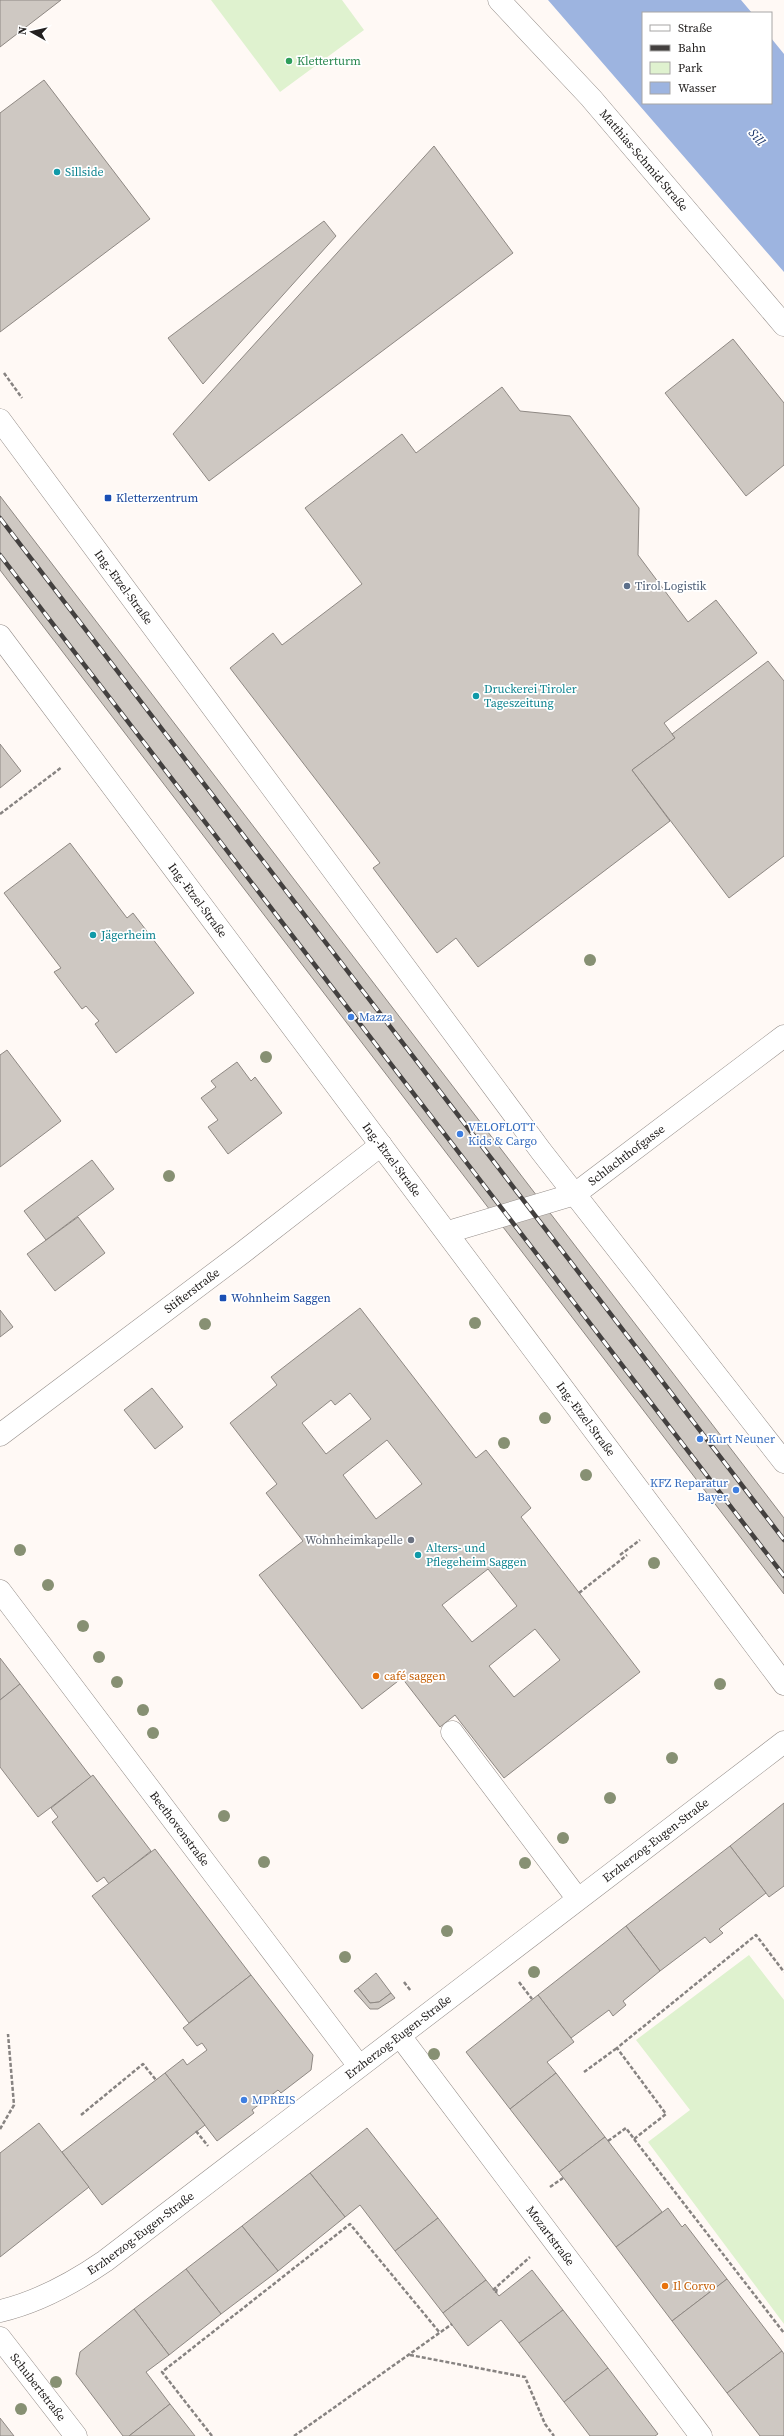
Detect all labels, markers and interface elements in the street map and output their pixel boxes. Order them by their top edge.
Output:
north arrow [12,12,52,52]
legend [642,12,772,104]
text: Straße [678,20,712,36]
text: N [15,26,31,36]
text: Bahn [678,40,706,56]
place label: Kletterturm [297,53,361,69]
marker: Kletterturm [284,56,294,66]
text: Park [678,60,703,76]
text: Wasser [678,80,716,96]
street label: Matthias-Schmid-Straße [596,106,692,214]
water label: Sill [745,125,769,149]
place label: Sillside [65,164,104,180]
marker: Sillside [52,167,62,177]
place label: Kletterzentrum [116,490,199,506]
marker: Kletterzentrum [103,493,113,503]
street label: Ing.-Etzel-Straße [91,547,157,628]
place label: Tirol Logistik [635,578,707,594]
marker: Tirol Logistik [622,581,632,591]
place label: Druckerei Tiroler Tageszeitung [484,681,577,711]
marker: Druckerei Tiroler Tageszeitung [471,691,481,701]
street label: Ing.-Etzel-Straße [165,860,231,941]
place label: Jägerheim [100,927,156,943]
marker: Jägerheim [88,930,98,940]
place label: Mazza [359,1009,394,1025]
marker: Mazza [346,1012,356,1022]
street label: Ing.-Etzel-Straße [359,1119,425,1200]
place label: VELOFLOTT Kids & Cargo [468,1119,537,1149]
street label: Schlachthofgasse [585,1121,668,1189]
marker: VELOFLOTT Kids & Cargo [455,1129,465,1139]
street label: Stifterstraße [161,1265,223,1317]
place label: Wohnheim Saggen [231,1290,331,1306]
marker: Wohnheim Saggen [218,1293,228,1303]
street label: Ing.-Etzel-Straße [553,1379,619,1460]
place label: Kurt Neuner [708,1431,775,1447]
marker: Kurt Neuner [695,1434,705,1444]
place label: KFZ Reparatur Bayer [650,1475,728,1505]
marker: KFZ Reparatur Bayer [731,1485,741,1495]
place label: Wohnheimkapelle [305,1532,403,1548]
marker: Wohnheimkapelle [406,1535,416,1545]
place label: Alters- und Pflegeheim Saggen [426,1540,527,1570]
marker: Alters- und Pflegeheim Saggen [413,1550,423,1560]
place label: café saggen [384,1668,446,1684]
marker: café saggen [371,1671,381,1681]
street label: Beethovenstraße [146,1788,213,1870]
street label: Erzherzog-Eugen-Straße [599,1794,712,1886]
street label: Erzherzog-Eugen-Straße [342,1991,455,2083]
place label: MPREIS [252,2092,295,2108]
marker: MPREIS [239,2095,249,2105]
street label: Erzherzog-Eugen-Straße [84,2188,197,2279]
street label: Mozartstraße [522,2202,578,2269]
place label: Il Corvo [673,2278,716,2294]
marker: Il Corvo [660,2281,670,2291]
street label: Schubertstraße [7,2350,69,2424]

